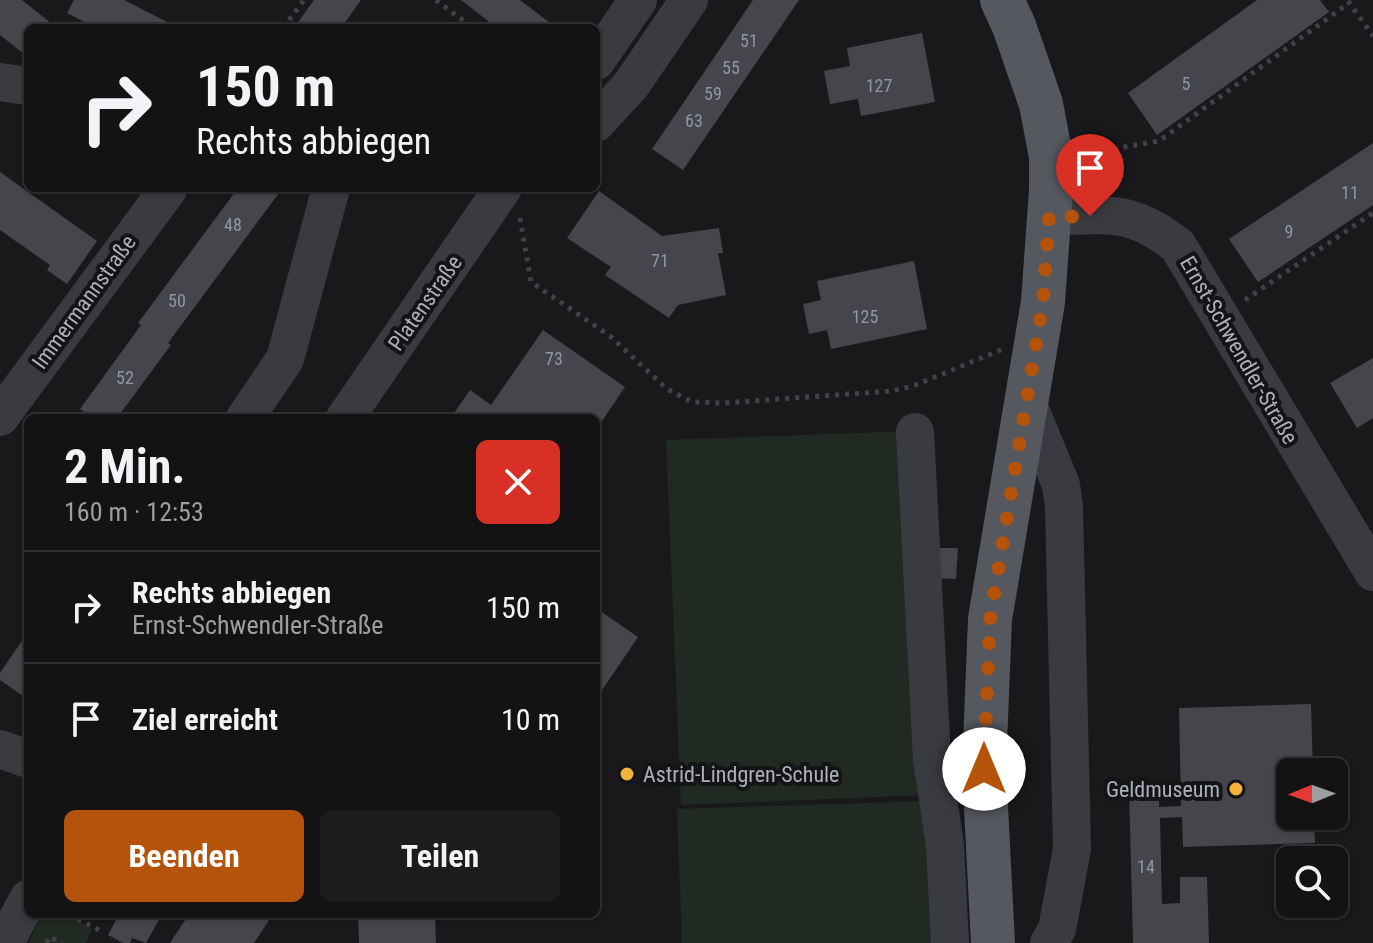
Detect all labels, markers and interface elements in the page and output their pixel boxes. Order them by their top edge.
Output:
house number: 51 [740,30,758,51]
text: 150 m [196,54,335,120]
icon: right [64,56,168,160]
house number: 55 [722,57,740,78]
house number: 5 [1182,73,1191,94]
house number: 127 [866,75,892,96]
house number: 59 [704,83,722,104]
house number: 63 [685,110,703,131]
text: Rechts abbiegen [196,121,431,163]
pin [1056,134,1124,216]
icon: arrive [1068,146,1112,190]
house number: 11 [1341,182,1359,203]
house number: 48 [224,214,242,235]
house number: 9 [1285,221,1293,242]
street label: Immermannstraße [27,230,141,374]
house number: 71 [651,250,669,271]
street label: Platenstraße [383,251,467,355]
street label: Ernst-Schwendler-Straße [1175,252,1303,448]
house number: 50 [168,290,186,311]
house number: 125 [852,306,878,327]
house number: 73 [545,348,563,369]
house number: 52 [116,367,134,388]
text: 2 Min. [64,438,185,495]
button: close [476,440,560,524]
text: 160 m · 12:53 [64,497,204,527]
text: Rechts abbiegen [132,575,331,610]
icon: right [64,585,108,629]
text: 150 m [486,590,560,625]
text: Ernst-Schwendler-Straße [132,610,383,640]
icon: arrive [64,697,108,741]
text: Ziel erreicht [132,702,278,737]
text: 10 m [501,702,560,737]
position arrow [942,727,1026,811]
north arrow [1276,758,1348,830]
map controls [1276,758,1348,918]
place label: Astrid-Lindgren-Schule [643,762,839,787]
marker: Astrid-Lindgren-Schule [618,765,636,783]
place label: Geldmuseum [1106,777,1220,802]
marker: Geldmuseum [1227,780,1245,798]
button: Beenden [64,810,304,902]
button: Teilen [320,810,560,902]
button: search [1276,846,1348,918]
house number: 14 [1137,856,1155,877]

